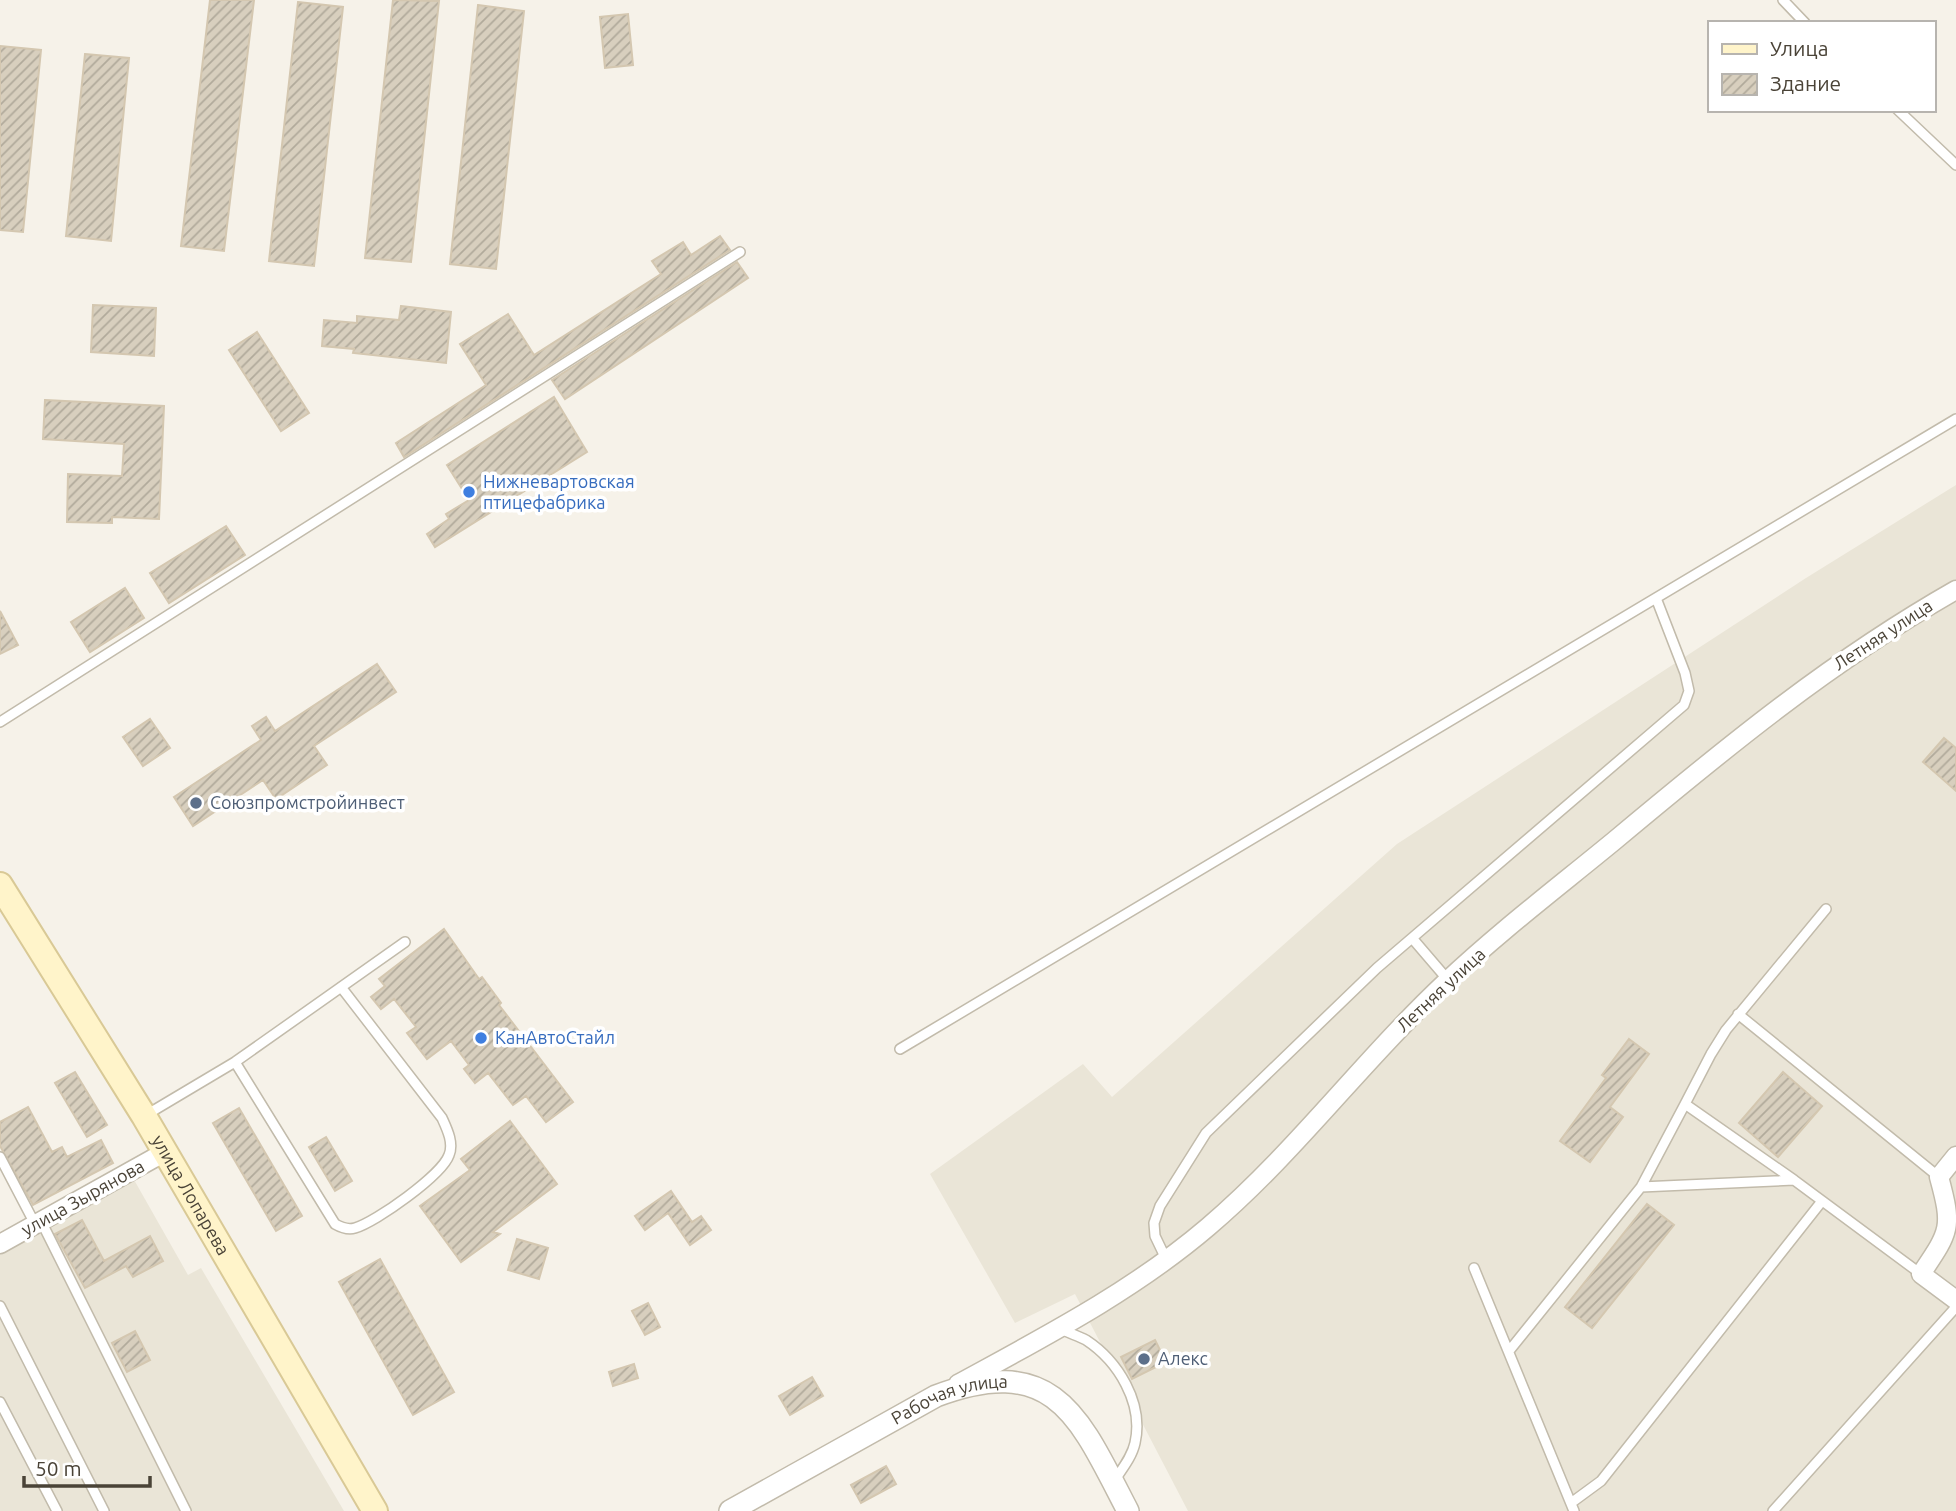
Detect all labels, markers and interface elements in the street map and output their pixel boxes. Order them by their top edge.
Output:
legend [1708,21,1935,112]
text: Улица [1770,36,1828,60]
text: Здание [1770,71,1841,95]
place label: Нижневартовская птицефабрика [483,471,635,512]
marker: Нижневартовская птицефабрика [461,484,477,500]
street label: Летняя улица [1829,595,1936,673]
place label: Союзпромстройинвест [210,792,405,812]
marker: Союзпромстройинвест [188,795,204,811]
street label: Летняя улица [1392,943,1489,1035]
place label: КанАвтоСтайл [495,1027,615,1047]
marker: КанАвтоСтайл [473,1030,489,1046]
street label: улица Лопарева [148,1131,234,1258]
street label: улица Зырянова [18,1155,147,1239]
place label: Алекс [1158,1348,1208,1368]
marker: Алекс [1136,1351,1152,1367]
street label: Рабочая улица [888,1371,1008,1428]
scale bar [24,1444,150,1488]
text: 50 m [35,1456,82,1480]

